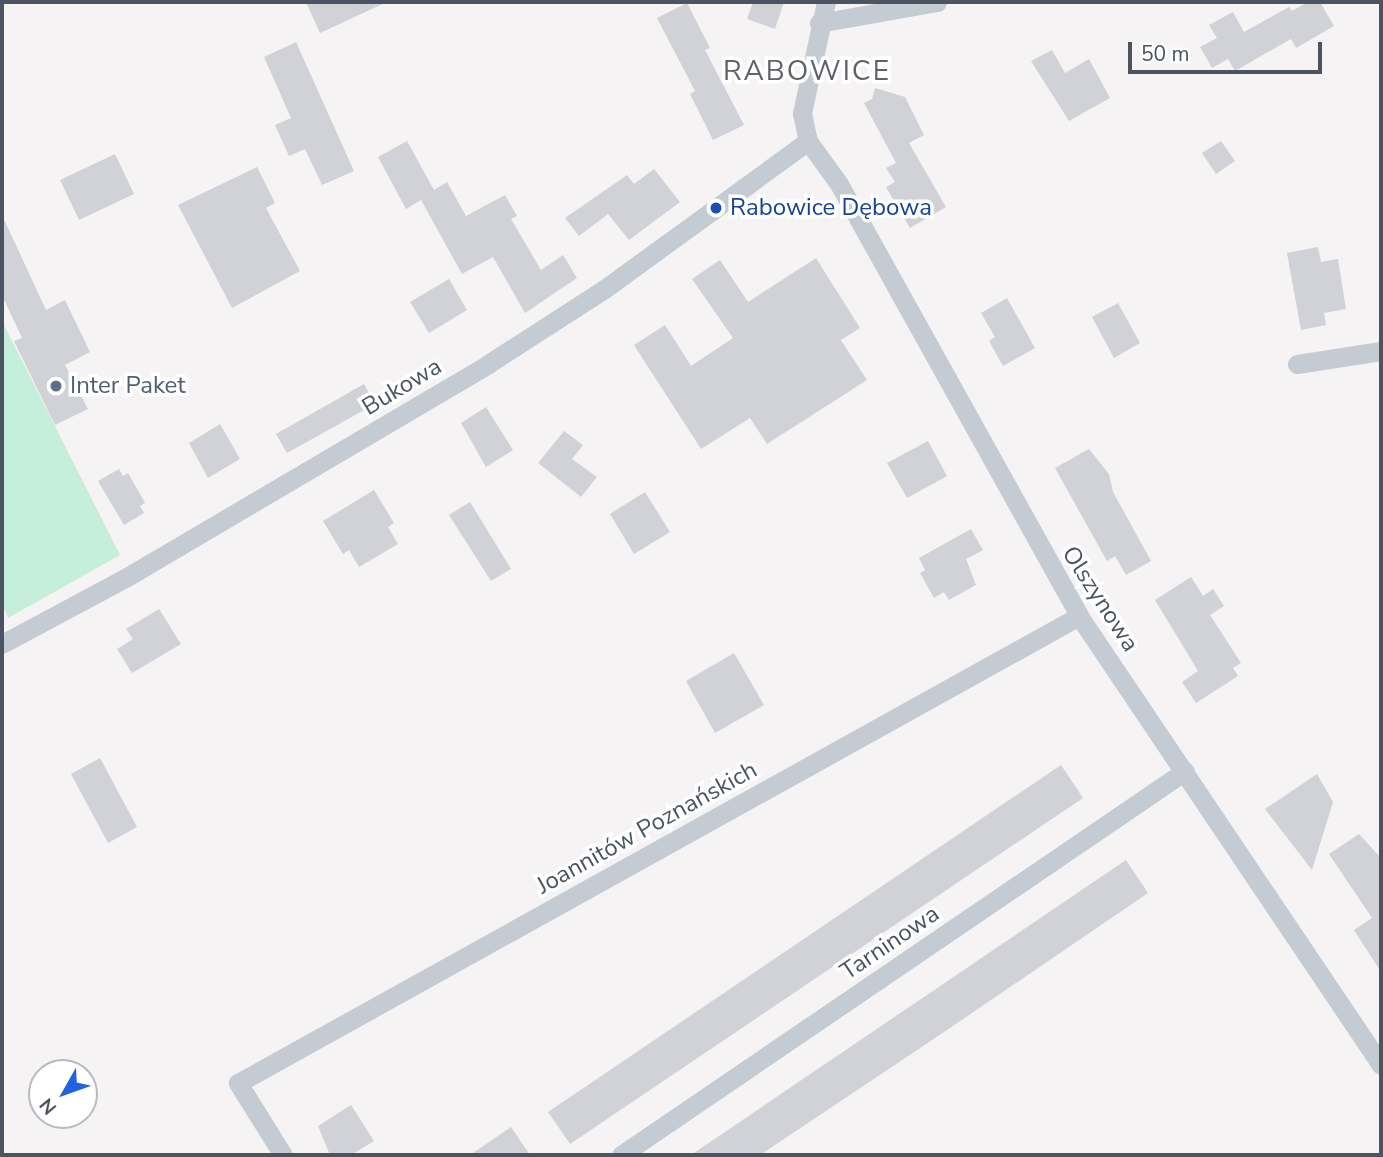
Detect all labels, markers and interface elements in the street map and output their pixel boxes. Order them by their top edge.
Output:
scale bar [1131,28,1325,72]
text: 50 m [1141,40,1190,68]
district label: RABOWICE [724,54,890,88]
place label: Rabowice Dębowa [730,194,932,222]
marker: Rabowice Dębowa [708,200,724,216]
street label: Bukowa [357,352,447,422]
place label: Inter Paket [70,372,186,400]
marker: Inter Paket [48,378,64,394]
street label: Olszynowa [1055,541,1145,657]
street label: Joannitów Poznańskich [532,755,762,901]
street label: Tarninowa [835,900,945,986]
north arrow [28,1059,98,1129]
text: N [34,1092,63,1120]

